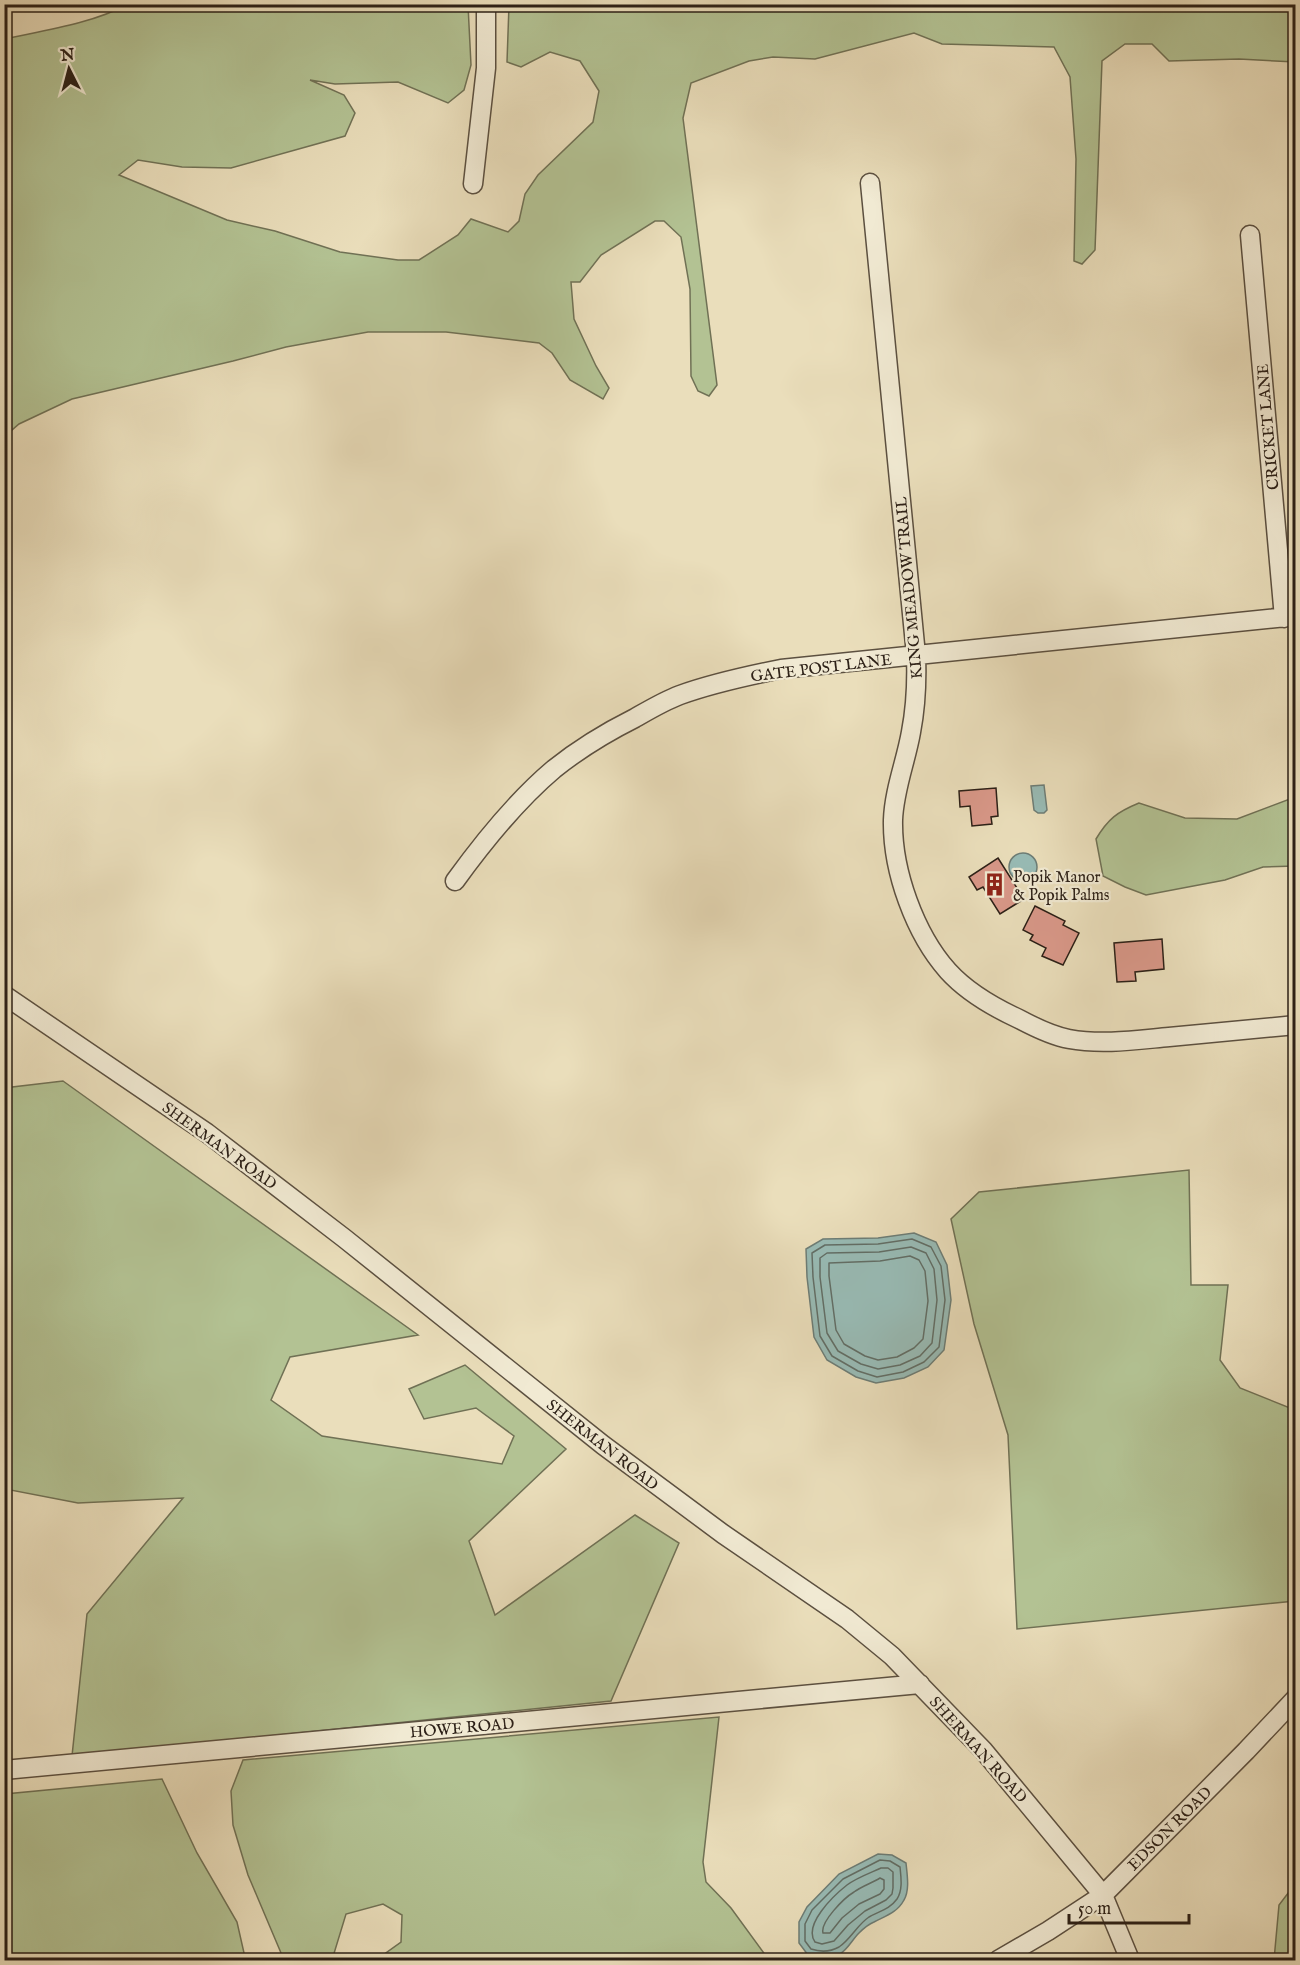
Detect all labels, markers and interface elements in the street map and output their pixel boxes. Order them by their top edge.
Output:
north arrow [39,39,99,99]
text: N [59,45,76,67]
street label: CRICKET LANE [1254,363,1284,491]
street label: KING MEADOW TRAIL [892,495,928,680]
street label: GATE POST LANE [749,650,893,688]
place label: Popik Manor & Popik Palms [1013,868,1110,906]
building icon: Popik Manor & Popik Palms [982,872,1008,898]
street label: SHERMAN ROAD [158,1098,280,1195]
street label: SHERMAN ROAD [542,1396,662,1496]
street label: SHERMAN ROAD [924,1693,1031,1808]
street label: HOWE ROAD [409,1714,515,1744]
street label: EDSON ROAD [1124,1783,1217,1876]
scale bar [1069,1887,1189,1925]
text: 50 m [1078,1898,1111,1921]

